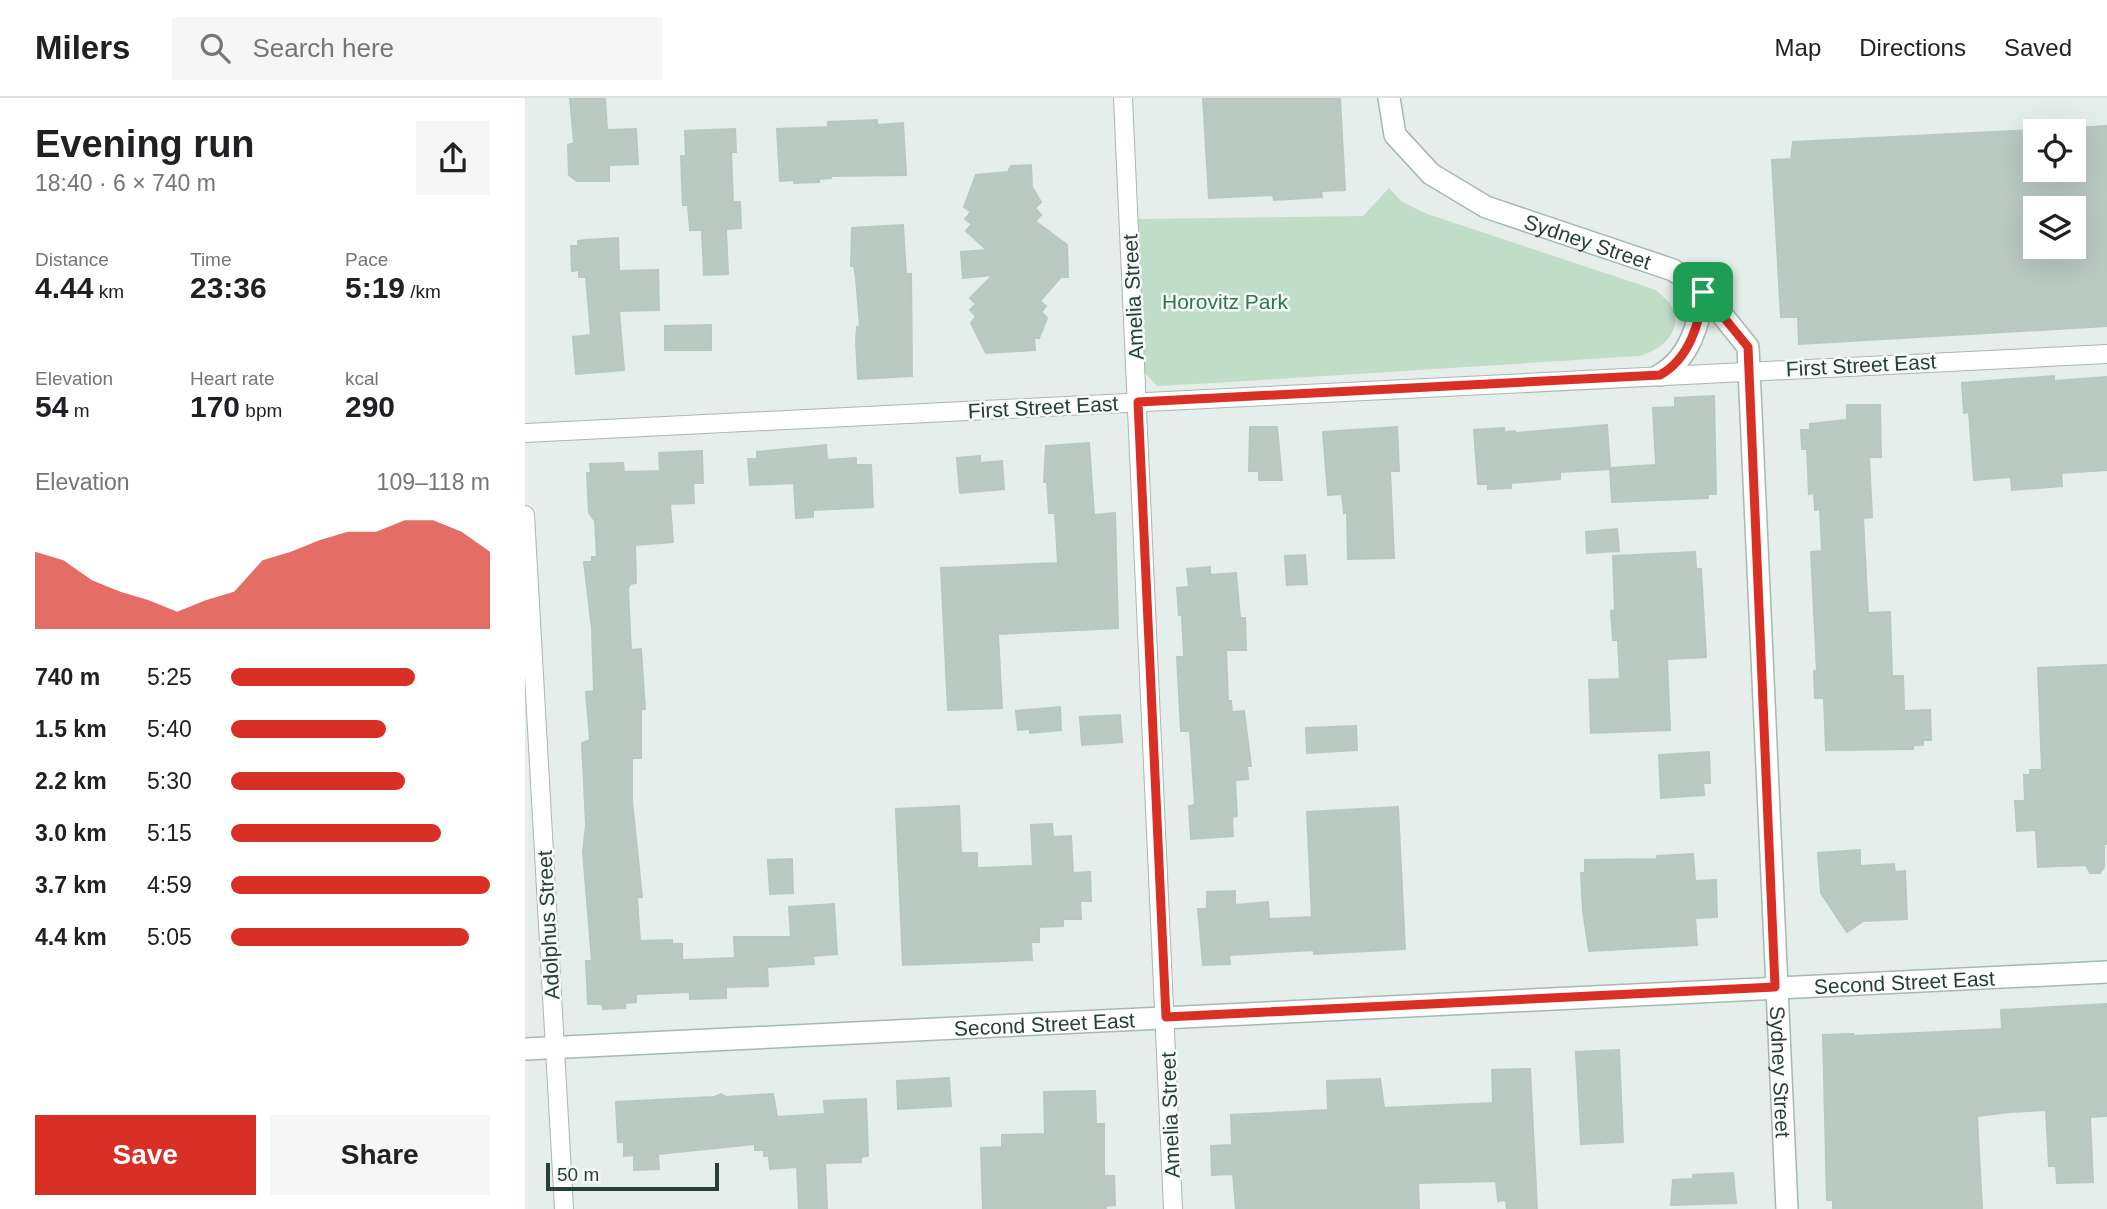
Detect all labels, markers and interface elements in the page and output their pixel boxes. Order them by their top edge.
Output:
search box [172,17,662,80]
text: Milers [35,29,130,66]
icon: search [196,29,234,67]
text: Search here [252,33,394,63]
text: Map [1775,34,1821,61]
text: Directions [1859,34,1966,61]
text: Saved [2004,34,2072,61]
map controls [2023,119,2086,259]
button: locate [2023,119,2086,182]
button: share [416,121,490,195]
text: Evening run [35,123,255,165]
text: 18:40 · 6 × 740 m [35,170,216,196]
button: layers [2023,196,2086,259]
street label: Sydney Street [1521,209,1654,273]
street label: Amelia Street [1118,233,1148,361]
text: Distance [35,249,109,270]
text: Time [190,249,232,270]
text: Pace [345,249,388,270]
pin [1673,262,1733,322]
text: 4.44 [35,271,93,304]
text: 23:36 [190,271,267,304]
text: 5:19 [345,271,405,304]
icon: arrive [1684,273,1722,311]
text: km [93,281,124,302]
text: /km [405,281,441,302]
park label: Horovitz Park [1162,290,1289,313]
street label: First Street East [1785,350,1937,380]
text: Elevation [35,368,113,389]
text: Heart rate [190,368,274,389]
text: kcal [345,368,379,389]
text: 54 [35,390,68,423]
text: 170 [190,390,240,423]
text: 290 [345,390,395,423]
street label: First Street East [967,392,1119,422]
text: m [68,400,89,421]
text: bpm [240,400,282,421]
text: Elevation [35,469,130,495]
text: 109–118 m [377,469,490,495]
text: 740 m [35,664,100,690]
text: 5:25 [147,664,192,690]
text: 1.5 km [35,716,107,742]
text: 5:40 [147,716,192,742]
text: 2.2 km [35,768,107,794]
text: 5:30 [147,768,192,794]
text: 3.0 km [35,820,107,846]
text: 5:15 [147,820,192,846]
street label: Adolphus Street [533,850,563,1000]
text: 3.7 km [35,872,107,898]
text: 4:59 [147,872,192,898]
text: 4.4 km [35,924,107,950]
text: 5:05 [147,924,192,950]
street label: Second Street East [1813,966,1996,998]
street label: Sydney Street [1766,1005,1795,1138]
street label: Second Street East [953,1008,1136,1040]
street label: Amelia Street [1156,1051,1184,1178]
button: Save [35,1115,256,1195]
button: Share [270,1115,490,1195]
scale bar [546,1160,719,1192]
text: 50 m [557,1164,599,1185]

